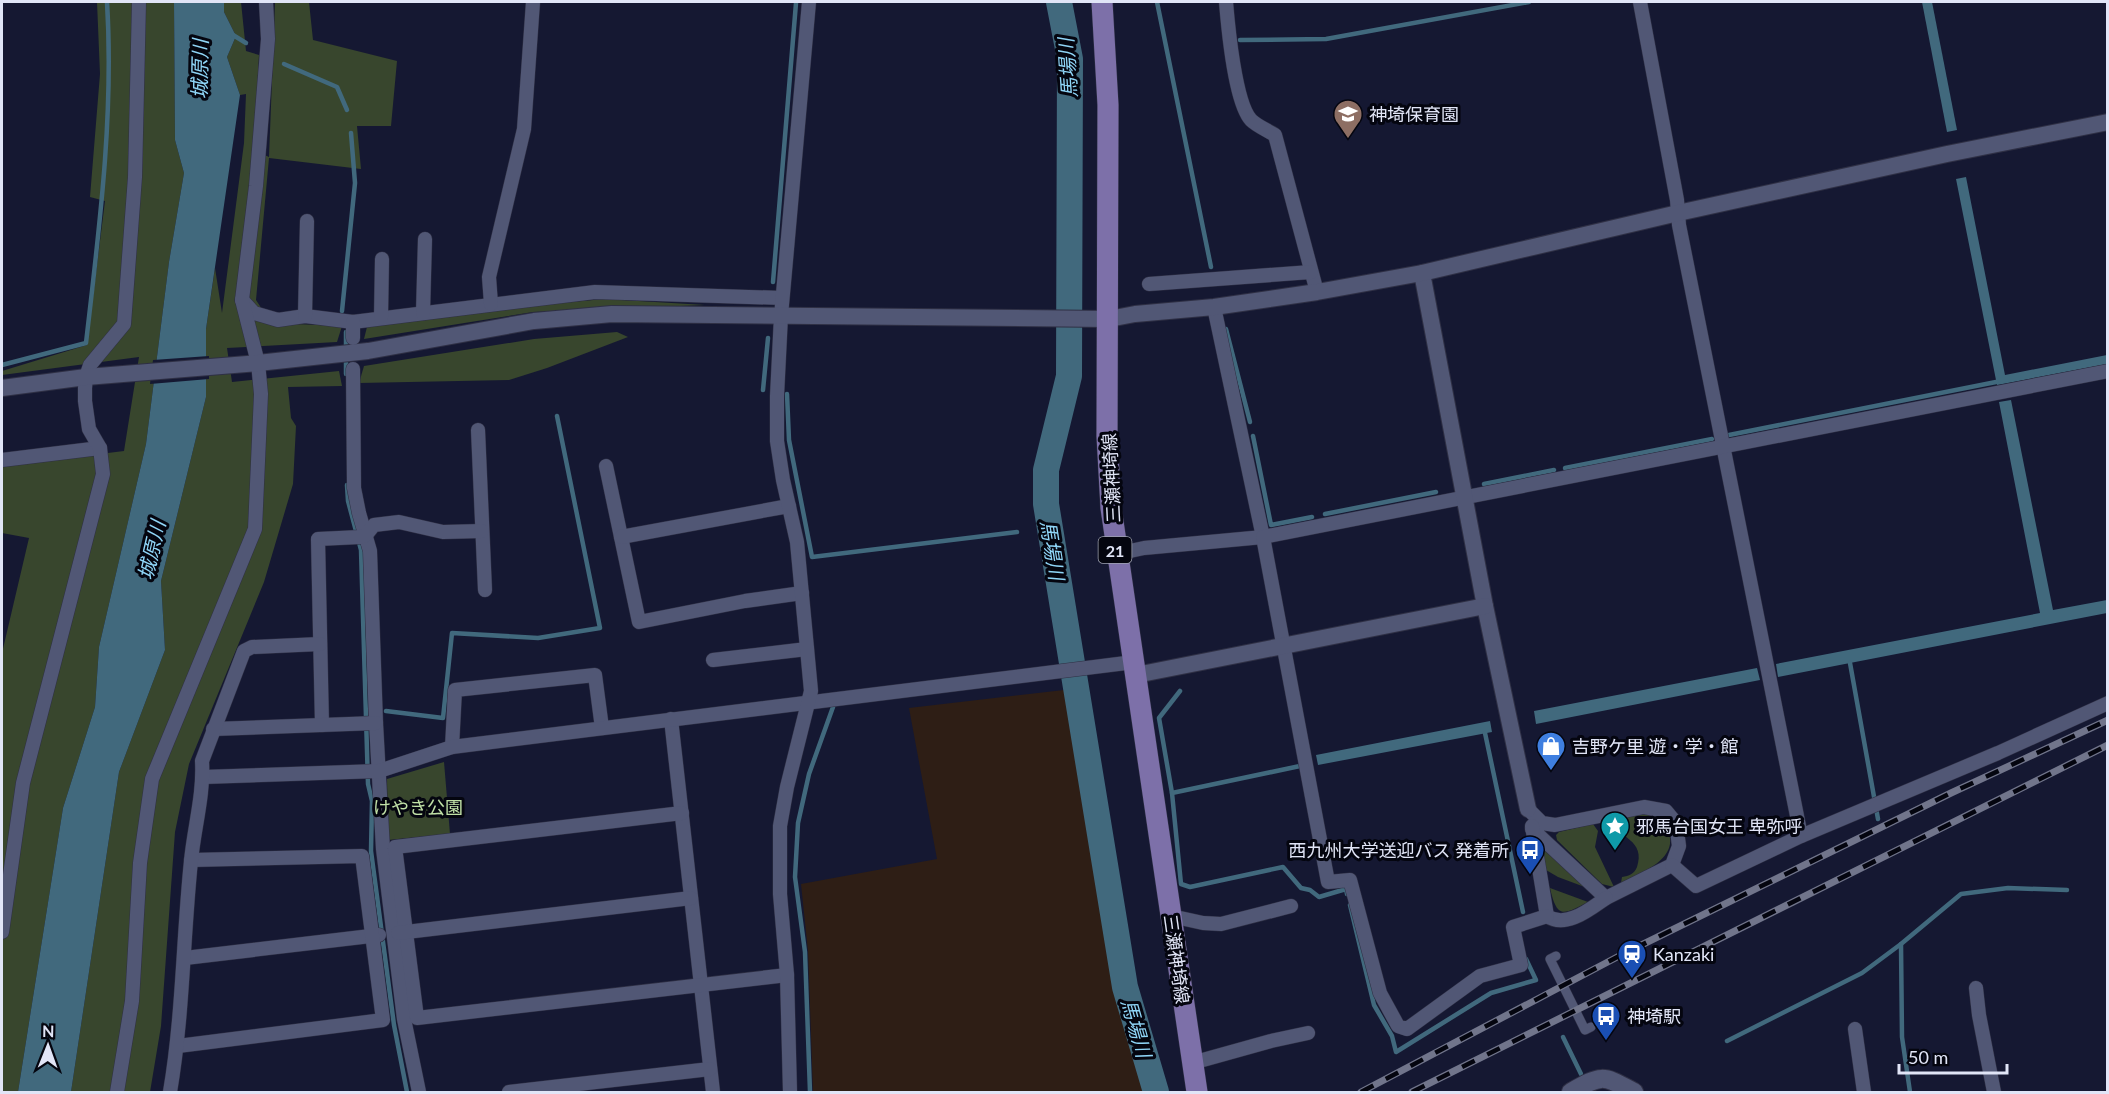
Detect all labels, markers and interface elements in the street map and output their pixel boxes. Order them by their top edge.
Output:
water label: 馬場川 [1053,35,1081,99]
water label: 城原川 [186,37,212,99]
school or university icon: 神埼保育園 [1332,98,1364,140]
place label: 神埼保育園 [1369,103,1459,125]
street label: 三瀬神埼線 [1098,432,1124,524]
water label: 城原川 [133,516,170,582]
water label: 馬場川 [1036,518,1070,583]
road number: 21 [1098,537,1132,563]
shop icon: 吉野ケ里 遊・学・館 [1535,730,1567,772]
place label: 吉野ケ里 遊・学・館 [1572,735,1739,757]
park label: けやき公園 [373,796,463,818]
place icon: 邪馬台国女王 卑弥呼 [1599,810,1631,852]
place label: 邪馬台国女王 卑弥呼 [1636,815,1803,837]
bus stop icon: 西九州大学送迎バス 発着所 [1514,834,1546,876]
place label: 西九州大学送迎バス 発着所 [1288,839,1509,861]
street label: 三瀬神埼線 [1160,913,1194,1005]
station icon: Kanzaki [1616,938,1648,980]
place label: Kanzaki [1653,943,1714,965]
water label: 馬場川 [1117,996,1157,1062]
bus stop icon: 神埼駅 [1590,1000,1622,1042]
place label: 神埼駅 [1627,1005,1681,1027]
north arrow [18,1016,78,1076]
text: N [42,1021,55,1040]
scale bar [1899,1037,2007,1075]
text: 50 m [1908,1046,1948,1068]

